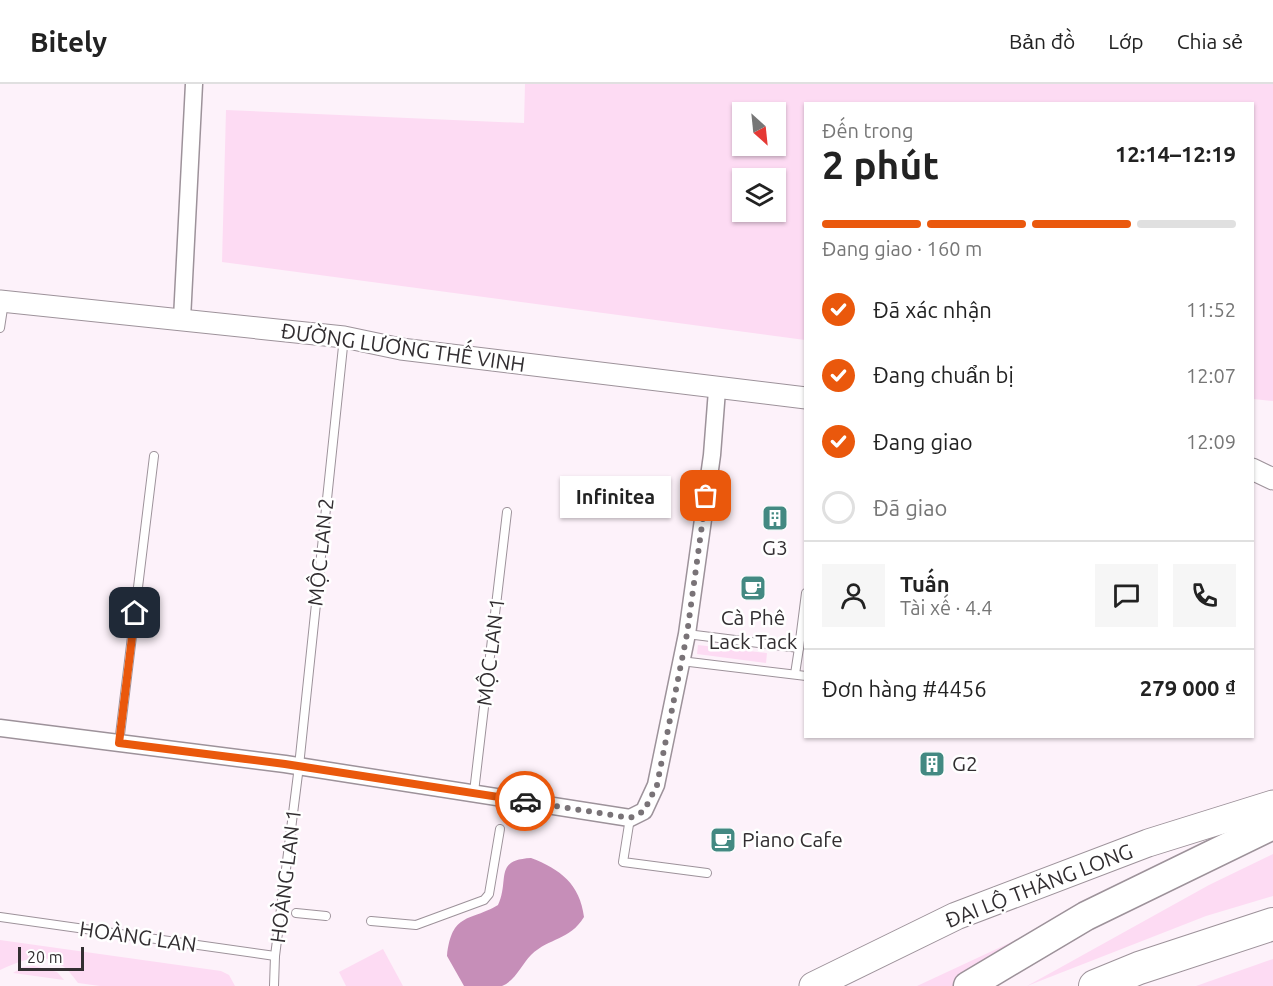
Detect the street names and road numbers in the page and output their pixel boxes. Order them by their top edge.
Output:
street label: ĐƯỜNG LƯƠNG THẾ VINH [280,313,528,376]
street label: MỘC LAN 2 [302,497,338,607]
street label: MỘC LAN 1 [471,596,509,707]
street label: HOÀNG LAN 1 [265,808,305,944]
street label: ĐẠI LỘ THĂNG LONG [942,838,1136,932]
street label: HOÀNG LAN [78,916,198,956]

